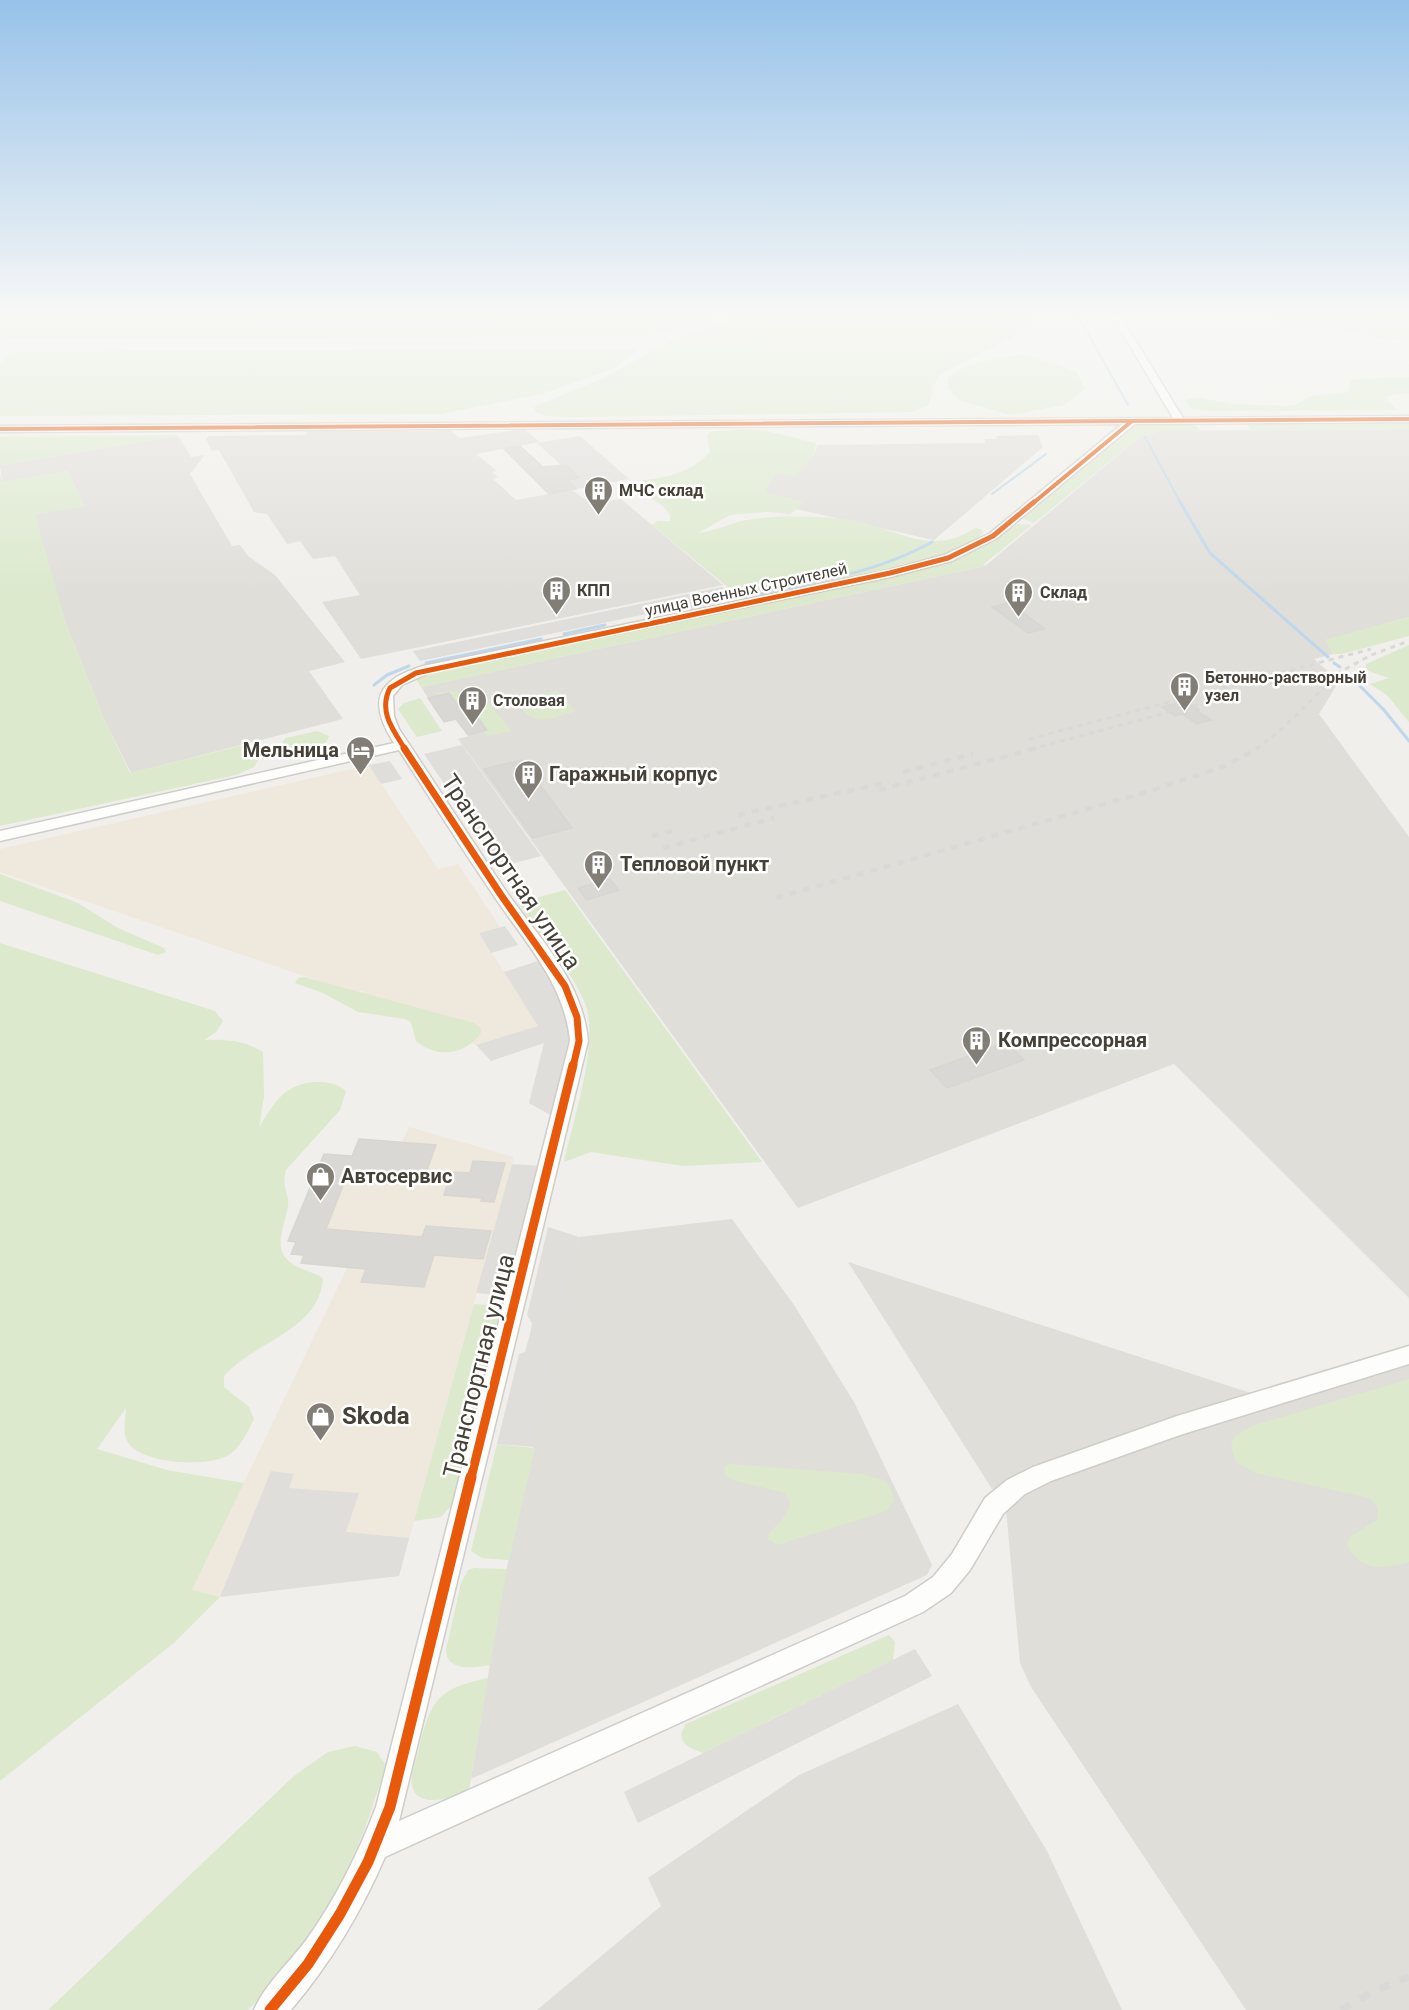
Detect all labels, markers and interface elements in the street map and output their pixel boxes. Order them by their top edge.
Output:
building icon: МЧС склад [582,474,614,516]
place label: МЧС склад [619,481,703,500]
street label: улица Военных Строителей [643,559,849,620]
building icon: КПП [540,574,572,616]
building icon: Склад [1003,576,1035,618]
place label: КПП [577,581,610,600]
place label: Склад [1040,583,1087,602]
place label: Бетонно-растворный узел [1205,668,1366,705]
building icon: Бетонно-растворный узел [1168,670,1200,712]
building icon: Столовая [456,684,488,726]
place label: Столовая [493,691,565,710]
hotel icon: Мельница [344,734,376,776]
place label: Мельница [243,738,339,762]
building icon: Гаражный корпус [512,758,544,800]
place label: Гаражный корпус [549,762,717,786]
street label: Транспортная улица [435,769,587,975]
building icon: Тепловой пункт [583,848,615,890]
place label: Тепловой пункт [620,852,769,876]
building icon: Компрессорная [961,1024,993,1066]
place label: Компрессорная [998,1028,1147,1052]
shop icon: Автосервис [304,1160,336,1202]
place label: Автосервис [341,1164,452,1188]
street label: Транспортная улица [438,1251,520,1481]
shop icon: Skoda [305,1400,337,1442]
place label: Skoda [342,1402,410,1430]

